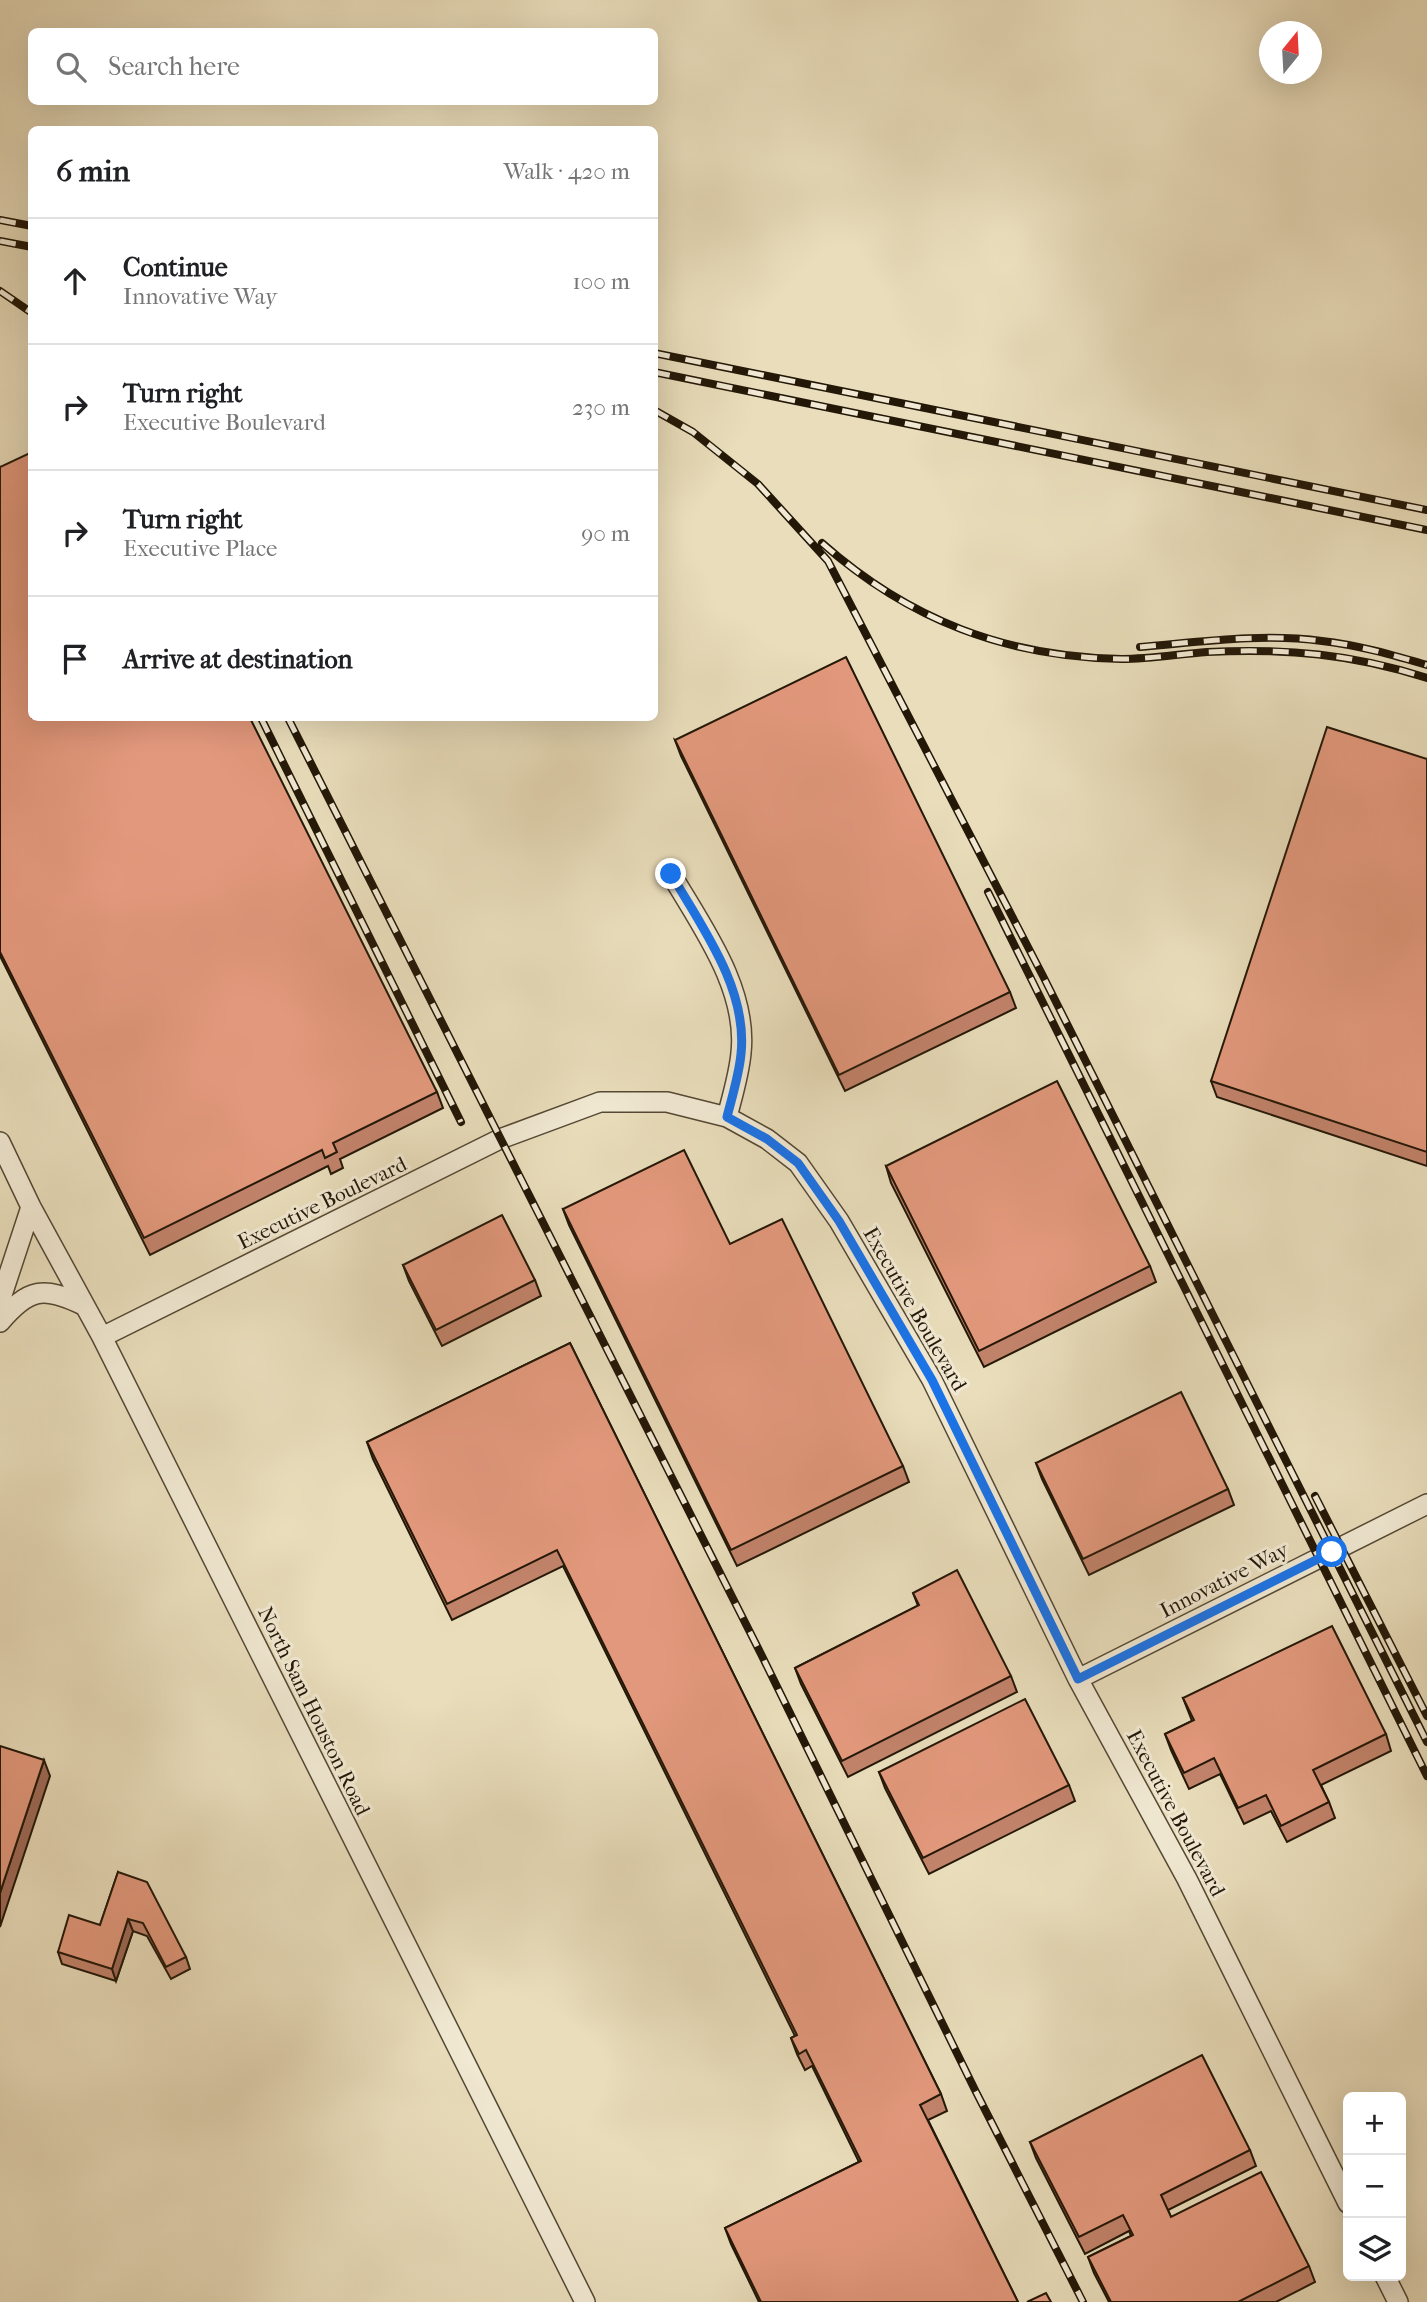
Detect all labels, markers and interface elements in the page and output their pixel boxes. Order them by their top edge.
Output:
north arrow [1259,21,1322,84]
search box [28,28,658,105]
icon: search [52,48,90,86]
text: Search here [108,51,240,82]
text: 6 min [56,154,130,189]
text: Walk · 420 m [503,158,630,185]
text: Continue [123,252,228,283]
icon: ahead [56,262,94,300]
text: 100 m [572,268,630,295]
text: Innovative Way [123,283,277,310]
text: Turn right [123,378,243,409]
icon: right [56,388,94,426]
text: 230 m [572,394,630,421]
text: Executive Boulevard [123,409,326,436]
text: Turn right [123,504,243,535]
icon: right [56,514,94,552]
text: 90 m [581,520,630,547]
text: Executive Place [123,535,277,562]
icon: arrive [56,640,94,678]
text: Arrive at destination [123,644,353,675]
route end [655,858,686,889]
street label: Executive Boulevard [234,1151,411,1254]
street label: Executive Boulevard [858,1223,972,1396]
route start [1316,1536,1347,1567]
street label: Innovative Way [1156,1537,1293,1623]
street label: North Sam Houston Road [253,1603,375,1820]
street label: Executive Boulevard [1122,1726,1230,1901]
map controls [1343,2092,1406,2281]
button: + [1343,2092,1406,2155]
button: − [1343,2155,1406,2218]
button: layers [1343,2218,1406,2281]

